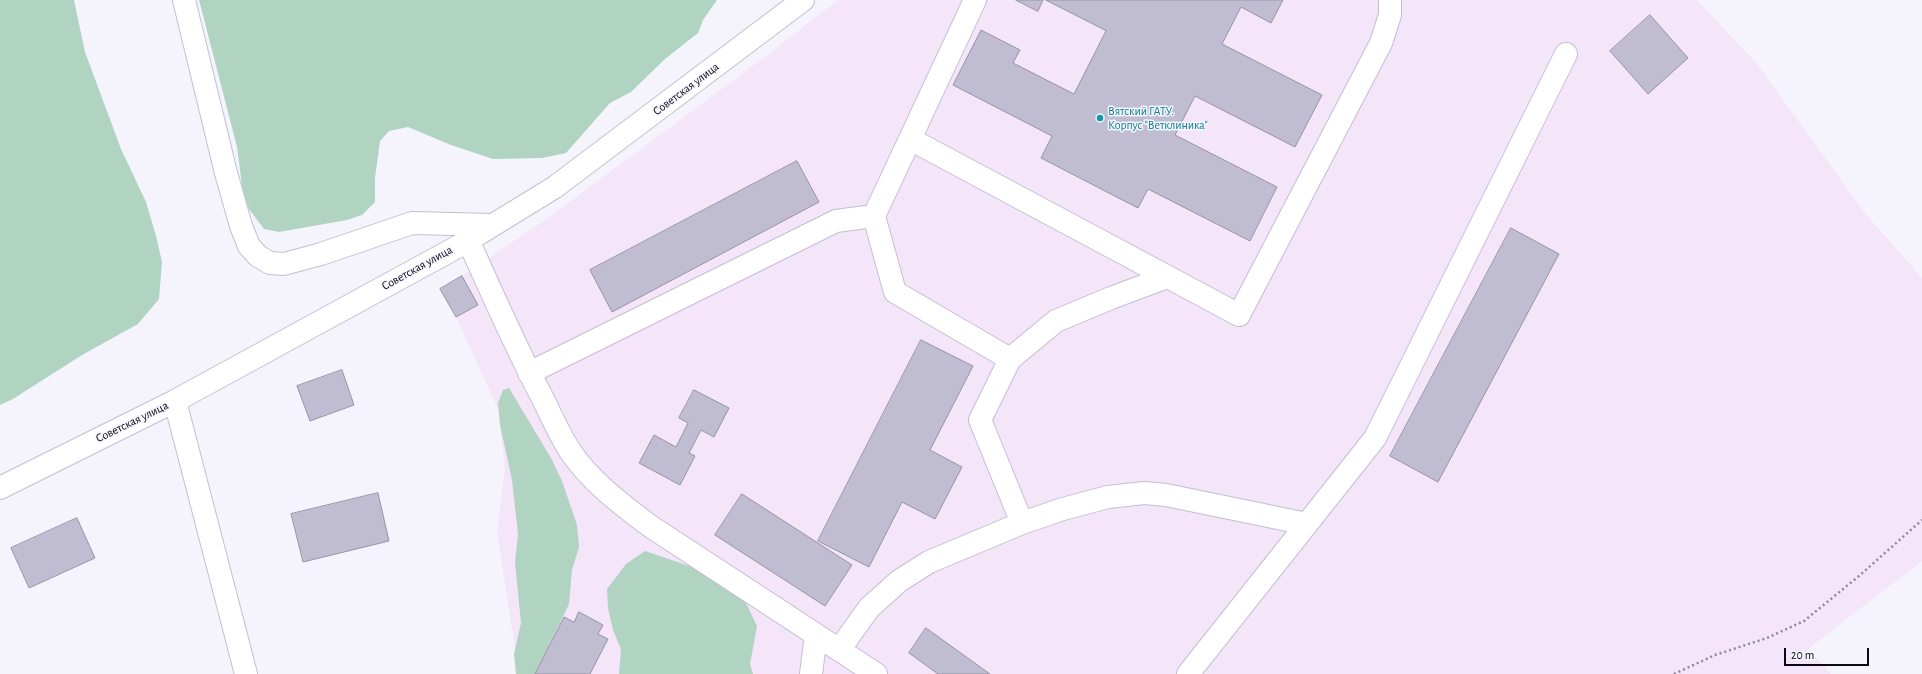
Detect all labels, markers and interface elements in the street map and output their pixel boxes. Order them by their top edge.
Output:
street label: Советская улица [650,59,722,119]
place label: Вятский ГАТУ. Корпус "Ветклиника" [1108,104,1208,132]
marker: Вятский ГАТУ. Корпус "Ветклиника" [1095,113,1105,123]
street label: Советская улица [379,243,455,293]
street label: Советская улица [93,398,171,446]
scale bar [1786,640,1871,666]
text: 20 m [1791,649,1814,661]

